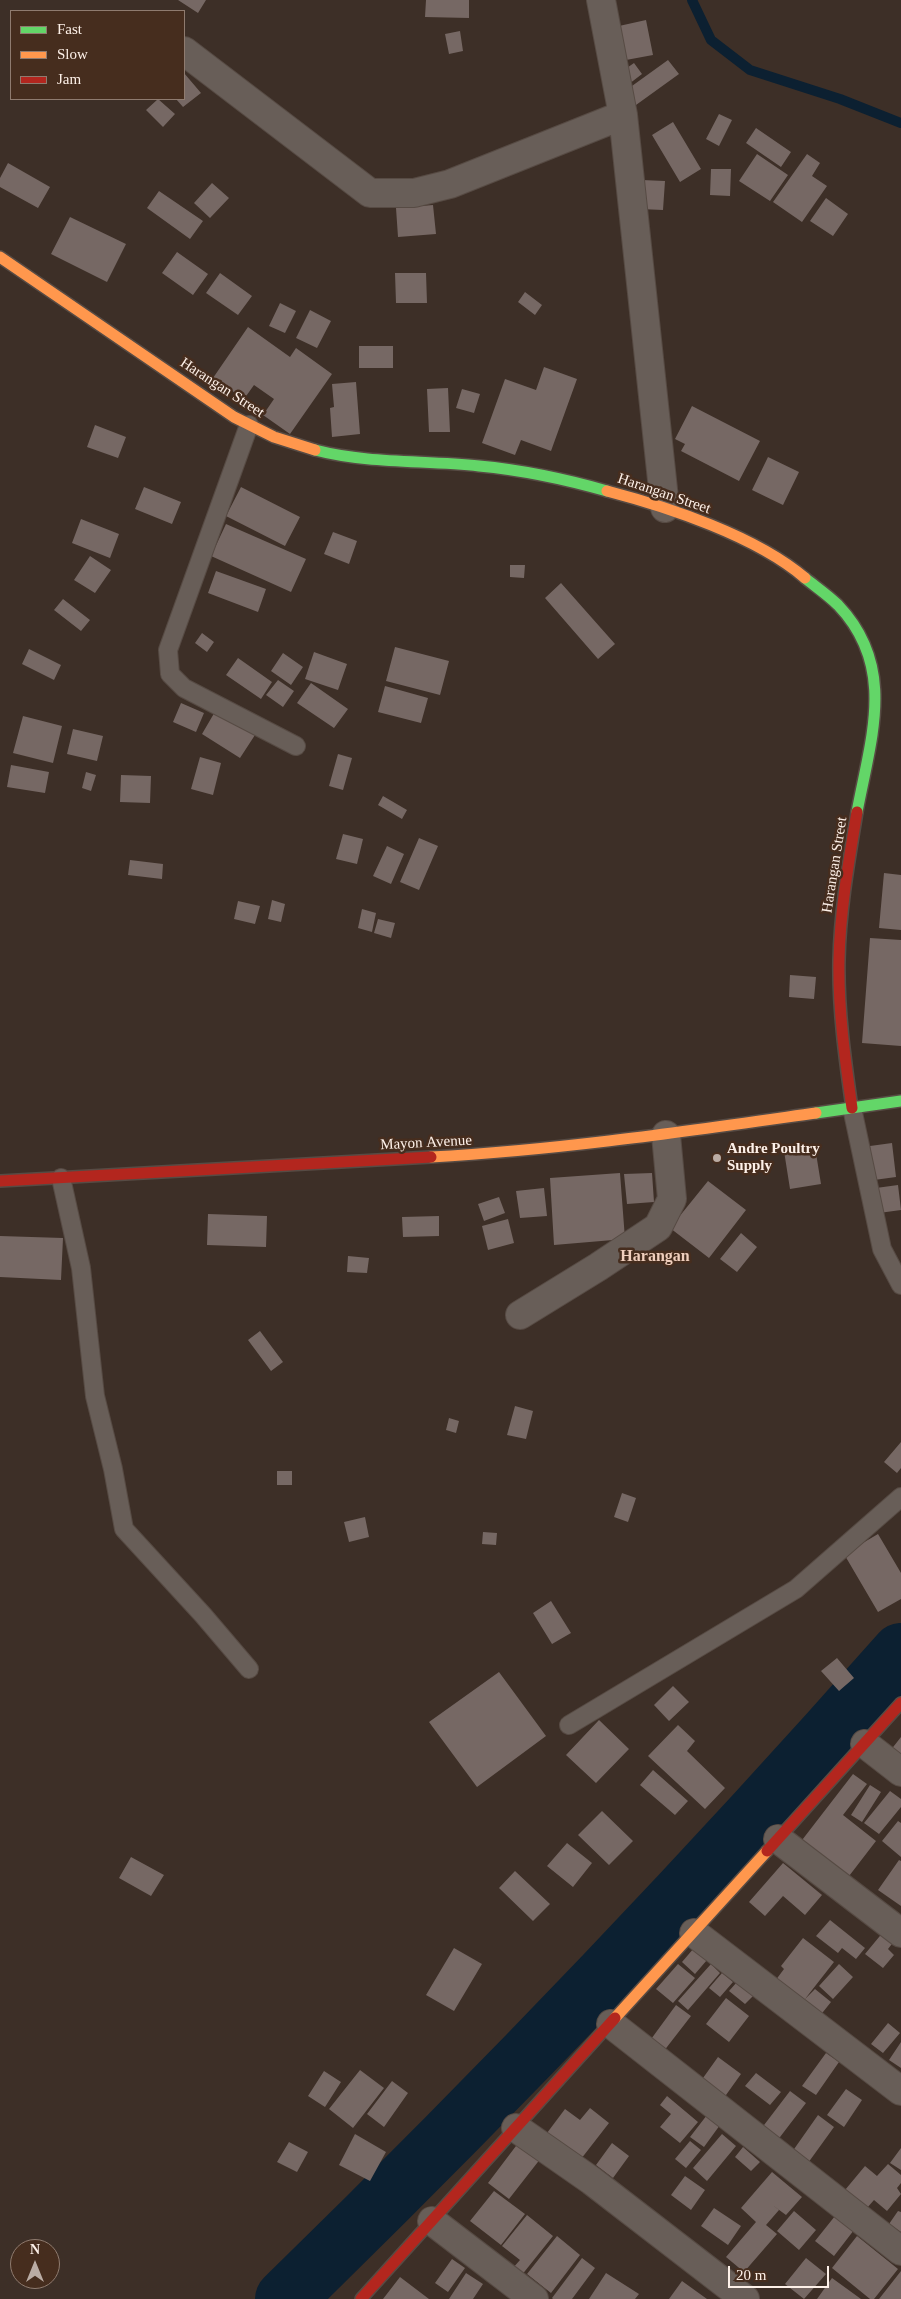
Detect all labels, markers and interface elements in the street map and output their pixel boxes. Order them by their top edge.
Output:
legend [10,10,185,100]
text: Fast [57,21,82,37]
text: Slow [57,46,88,62]
text: Jam [57,71,81,87]
street label: Harangan Street [176,354,268,422]
street label: Harangan Street [615,470,713,518]
street label: Harangan Street [819,816,851,914]
street label: Mayon Avenue [380,1132,472,1154]
place label: Andre Poultry Supply [727,1140,820,1175]
marker: Andre Poultry Supply [711,1152,723,1164]
district label: Harangan [620,1247,690,1267]
north arrow [10,2239,60,2289]
text: N [30,2242,40,2257]
scale bar [731,2256,832,2288]
text: 20 m [736,2267,766,2283]

